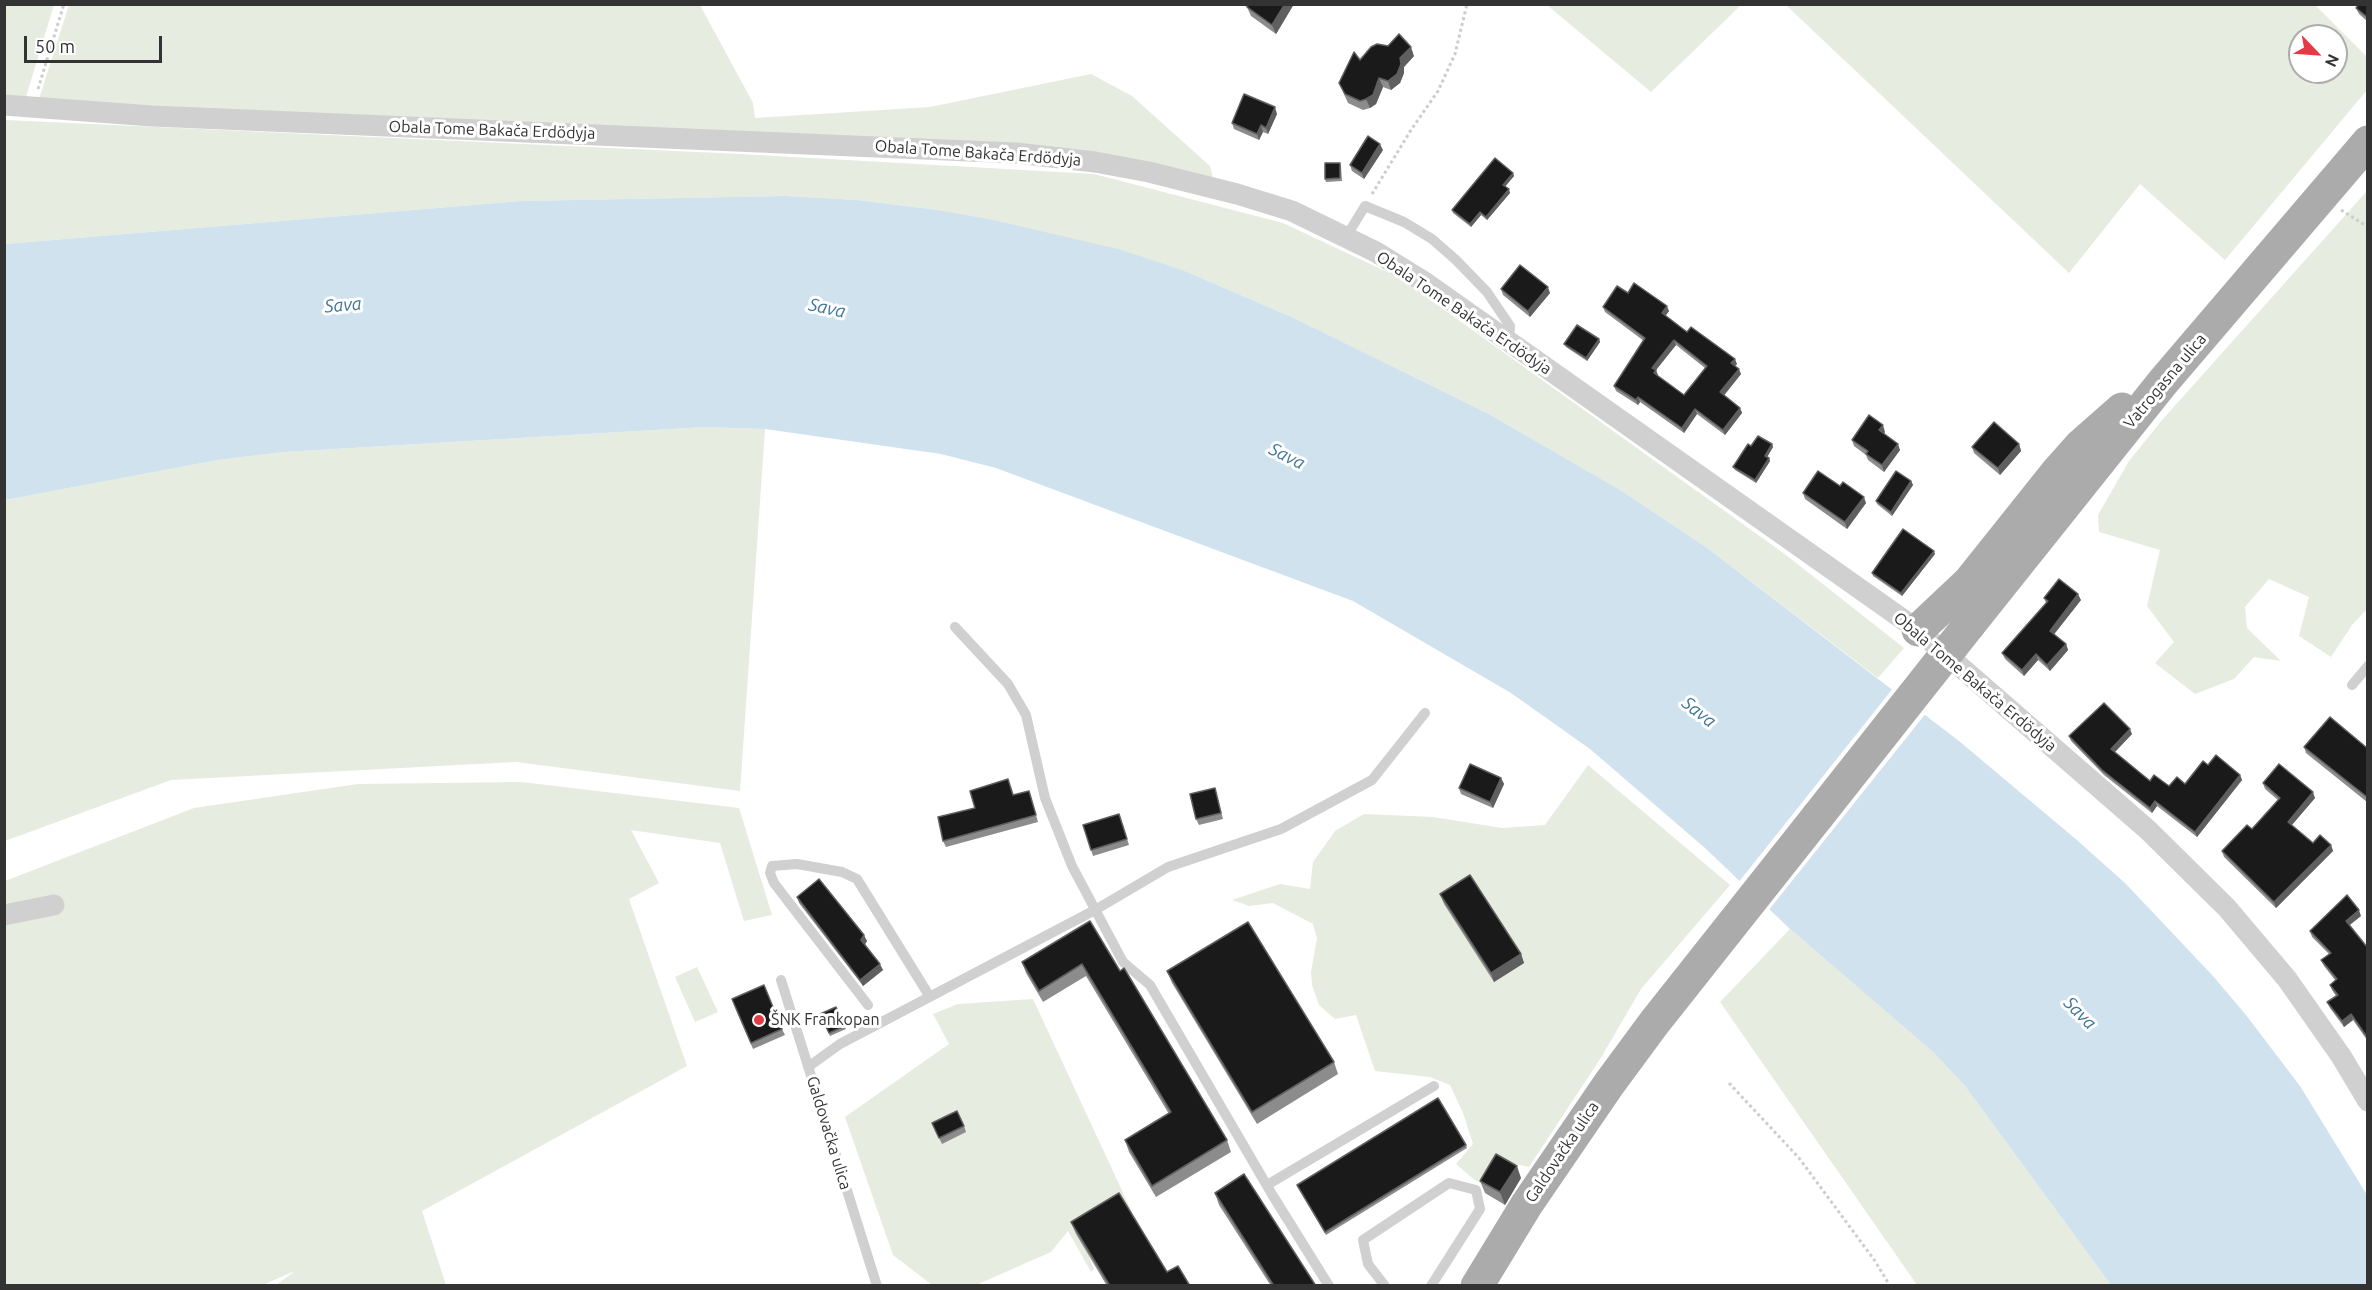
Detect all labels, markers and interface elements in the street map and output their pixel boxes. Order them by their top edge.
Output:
scale bar [27,24,165,62]
north arrow [2288,24,2348,84]
text: 50 m [35,36,75,56]
text: N [2322,52,2343,70]
street label: Obala Tome Bakača Erdödyja [388,117,596,143]
street label: Obala Tome Bakača Erdödyja [874,136,1082,170]
street label: Obala Tome Bakača Erdödyja [1373,247,1555,379]
water label: Sava [324,293,362,317]
water label: Sava [807,294,847,322]
street label: Vatrogasna ulica [2120,330,2210,432]
water label: Sava [1266,438,1308,474]
street label: Obala Tome Bakača Erdödyja [1890,608,2060,756]
water label: Sava [1678,692,1720,732]
water label: Sava [2059,992,2101,1034]
place label: ŠNK Frankopan [771,1010,880,1030]
marker: ŠNK Frankopan [752,1013,766,1027]
street label: Galdovačka ulica [803,1074,855,1192]
street label: Galdovačka ulica [1521,1098,1603,1206]

